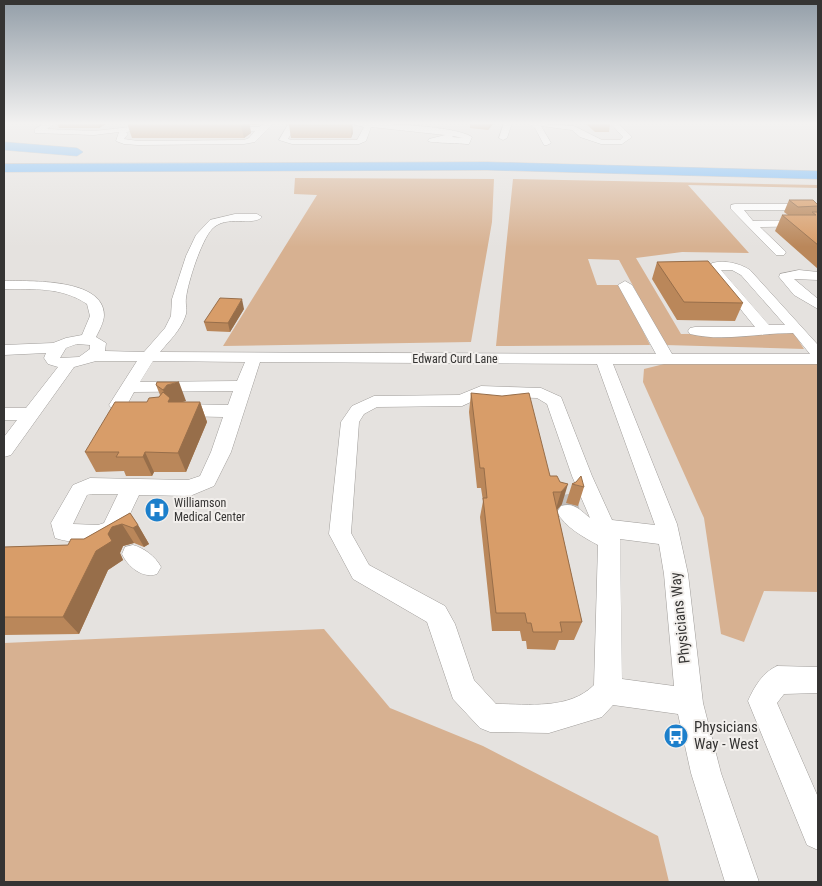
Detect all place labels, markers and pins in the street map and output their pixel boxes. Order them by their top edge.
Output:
place label: Williamson Medical Center [174,496,246,524]
hospital icon: Williamson Medical Center [144,497,170,523]
place label: Physicians Way - West [694,718,759,753]
bus stop icon: Physicians Way - West [663,723,689,749]

